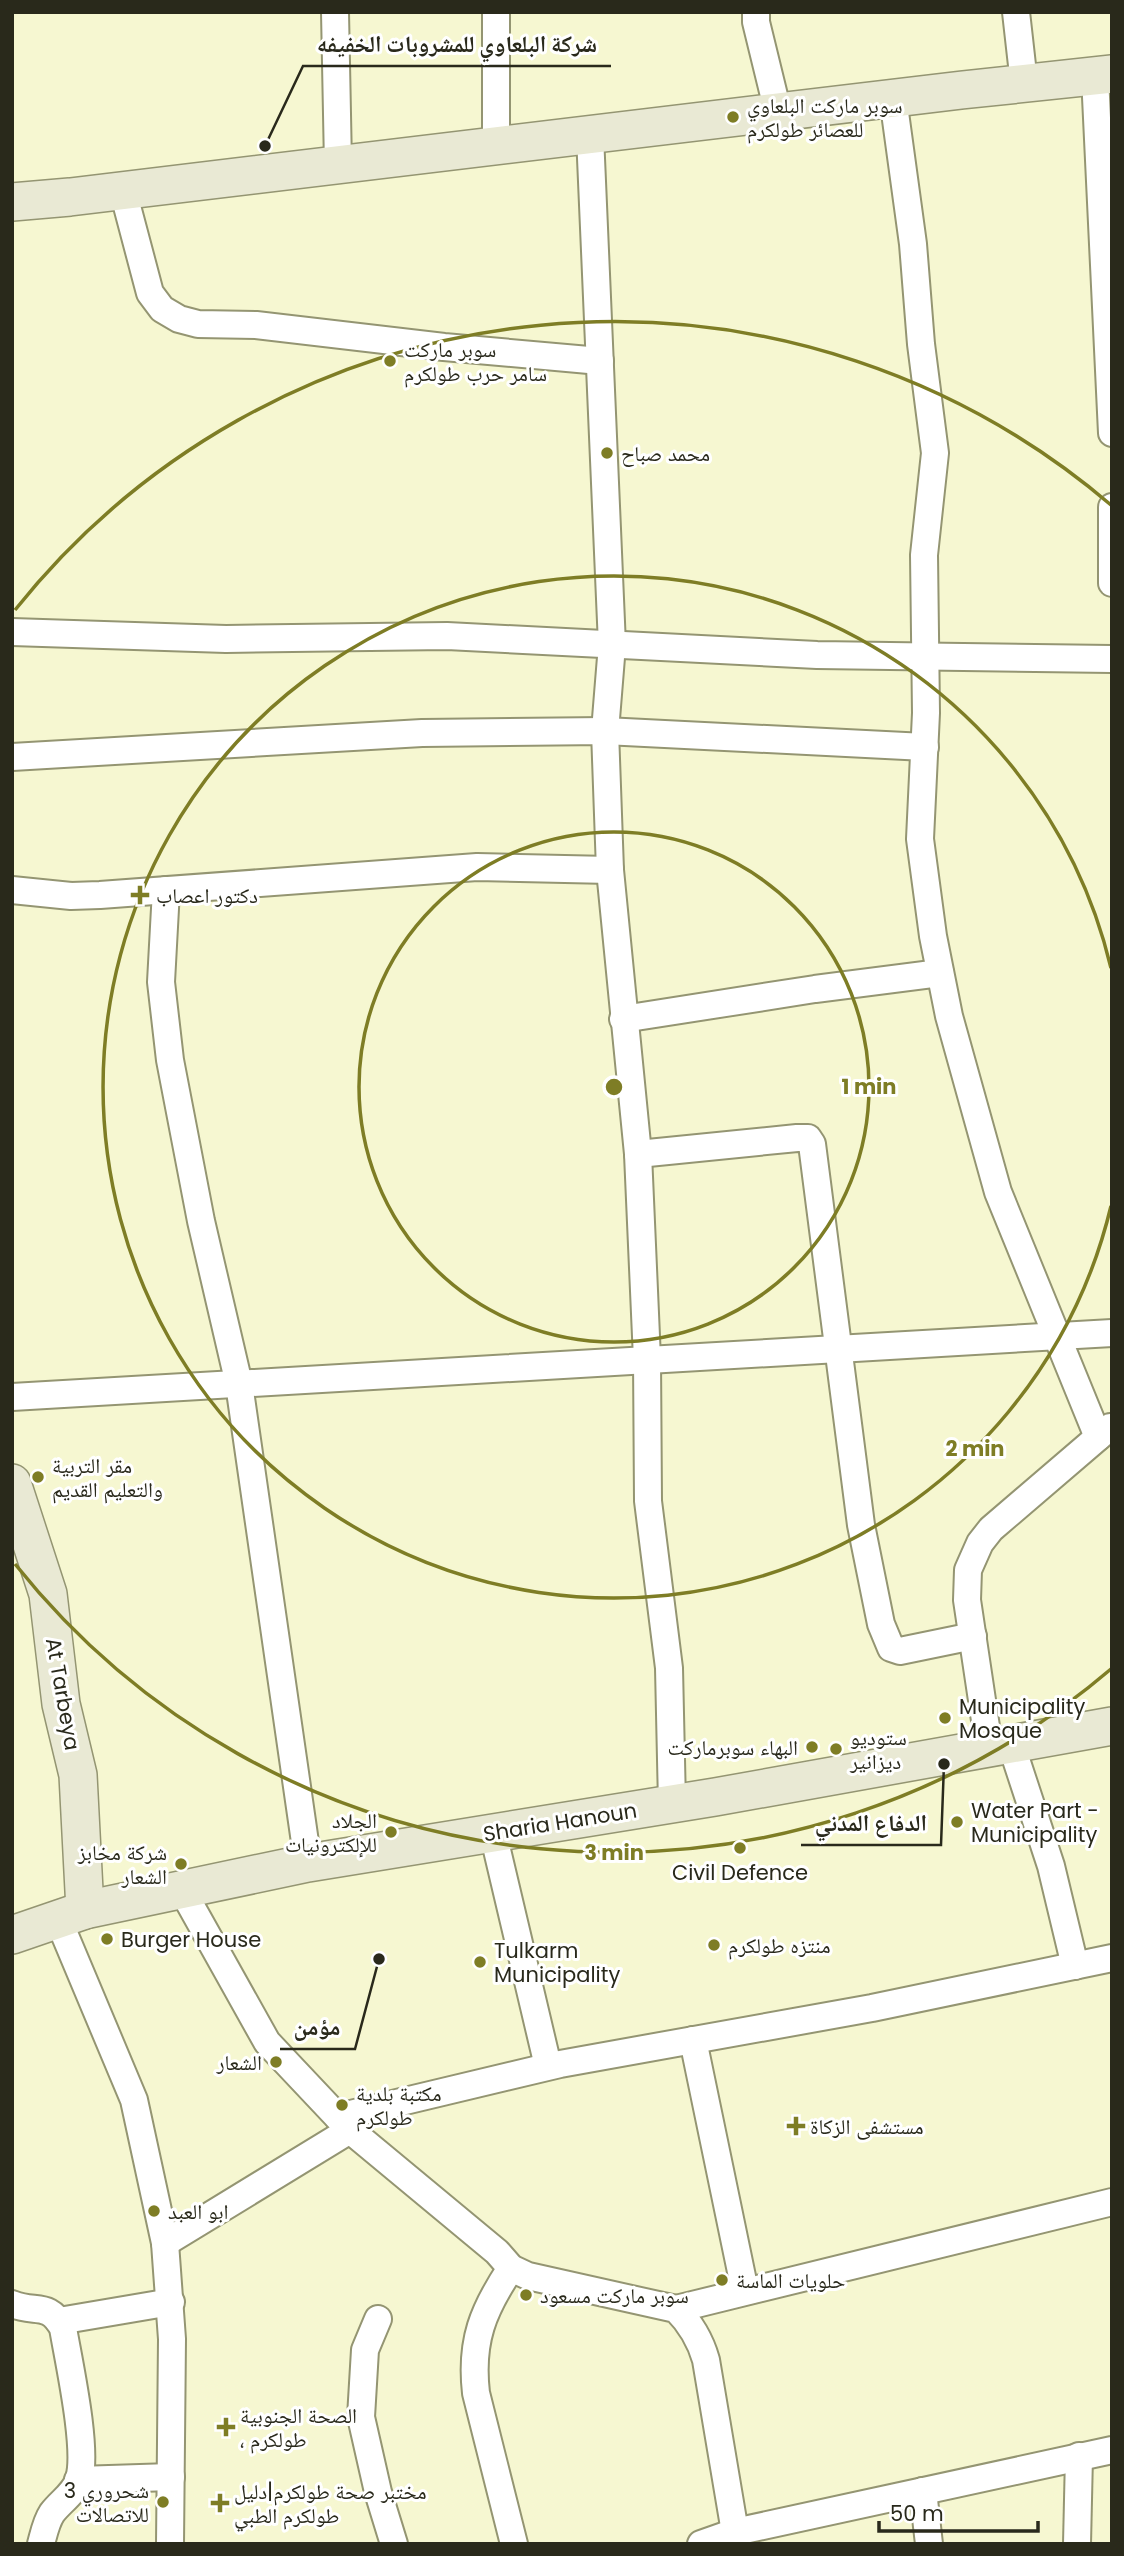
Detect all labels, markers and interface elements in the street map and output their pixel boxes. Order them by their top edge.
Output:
callout: شركة البلعاوي للمشروبات الخفيفه [303,22,611,66]
text: شركة البلعاوي للمشروبات الخفيفه [317,28,597,63]
place label: سوبر ماركت البلعاوي للعصائر طولكرم [747,91,903,144]
marker: سوبر ماركت البلعاوي للعصائر طولكرم [725,109,741,125]
place label: سوبر ماركت سامر حرب طولكرم [404,335,547,388]
marker: سوبر ماركت سامر حرب طولكرم [382,353,398,369]
place label: محمد صباح [621,439,710,468]
marker: محمد صباح [599,445,615,461]
place label: دكتور اعصاب [156,881,258,910]
marker: دكتور اعصاب [130,885,150,905]
text: 1 min [842,1072,896,1101]
centre of rings [602,1075,626,1099]
text: 2 min [945,1434,1005,1463]
place label: مقر التربية والتعليم القديم [52,1451,163,1504]
marker: مقر التربية والتعليم القديم [30,1469,46,1485]
street label: At Tarbeya [39,1635,87,1753]
place label: Municipality Mosque [959,1692,1085,1745]
marker: Municipality Mosque [937,1710,953,1726]
place label: ستوديو ديزانير [849,1723,907,1776]
place label: البهاء سوبرماركت [668,1733,798,1762]
marker: البهاء سوبرماركت [804,1739,820,1755]
marker: ستوديو ديزانير [828,1741,844,1757]
street label: Sharia Hanoun [481,1796,639,1848]
place label: Water Part - Municipality [971,1796,1099,1849]
callout: الدفاع المدني [801,1801,941,1845]
place label: الجلاد للإلكترونيات [285,1806,377,1859]
text: الدفاع المدني [815,1807,927,1842]
marker: Water Part - Municipality [949,1814,965,1830]
marker: الجلاد للإلكترونيات [383,1824,399,1840]
place label: شركة مخابز الشعار [77,1838,167,1891]
text: 3 min [584,1838,644,1867]
marker: Civil Defence [732,1840,748,1856]
marker: شركة مخابز الشعار [173,1856,189,1872]
place label: Civil Defence [672,1858,808,1887]
place label: Burger House [121,1925,261,1954]
marker: Burger House [99,1931,115,1947]
place label: منتزه طولكرم [728,1931,830,1960]
place label: Tulkarm Municipality [494,1936,620,1989]
marker: منتزه طولكرم [706,1937,722,1953]
marker: Tulkarm Municipality [472,1954,488,1970]
callout: مؤمن [280,2005,355,2049]
text: مؤمن [294,2011,340,2043]
place label: الشعار [216,2048,262,2077]
marker: الشعار [268,2054,284,2070]
place label: مكتبة بلدية طولكرم [356,2079,442,2132]
marker: مكتبة بلدية طولكرم [334,2097,350,2113]
place label: مستشفى الزكاة [810,2112,924,2141]
marker: مستشفى الزكاة [788,2118,804,2134]
place label: ابو العبد [168,2197,228,2226]
marker: ابو العبد [146,2203,162,2219]
place label: حلويات الماسة [736,2266,845,2295]
marker: حلويات الماسة [714,2272,730,2288]
place label: سوبر ماركت مسعود [540,2281,689,2310]
marker: سوبر ماركت مسعود [518,2287,534,2303]
place label: الصحة الجنوبية ، طولكرم [240,2401,357,2454]
marker: الصحة الجنوبية ، طولكرم [218,2419,234,2435]
place label: شحروري 3 للاتصالات [64,2476,149,2529]
place label: مختبر صحة طولكرم|دليل طولكرم الطبي [234,2477,427,2532]
scale bar [879,2490,1038,2534]
marker: شحروري 3 للاتصالات [155,2494,171,2510]
marker: مختبر صحة طولكرم|دليل طولكرم الطبي [212,2495,228,2511]
text: 50 m [890,2499,944,2528]

